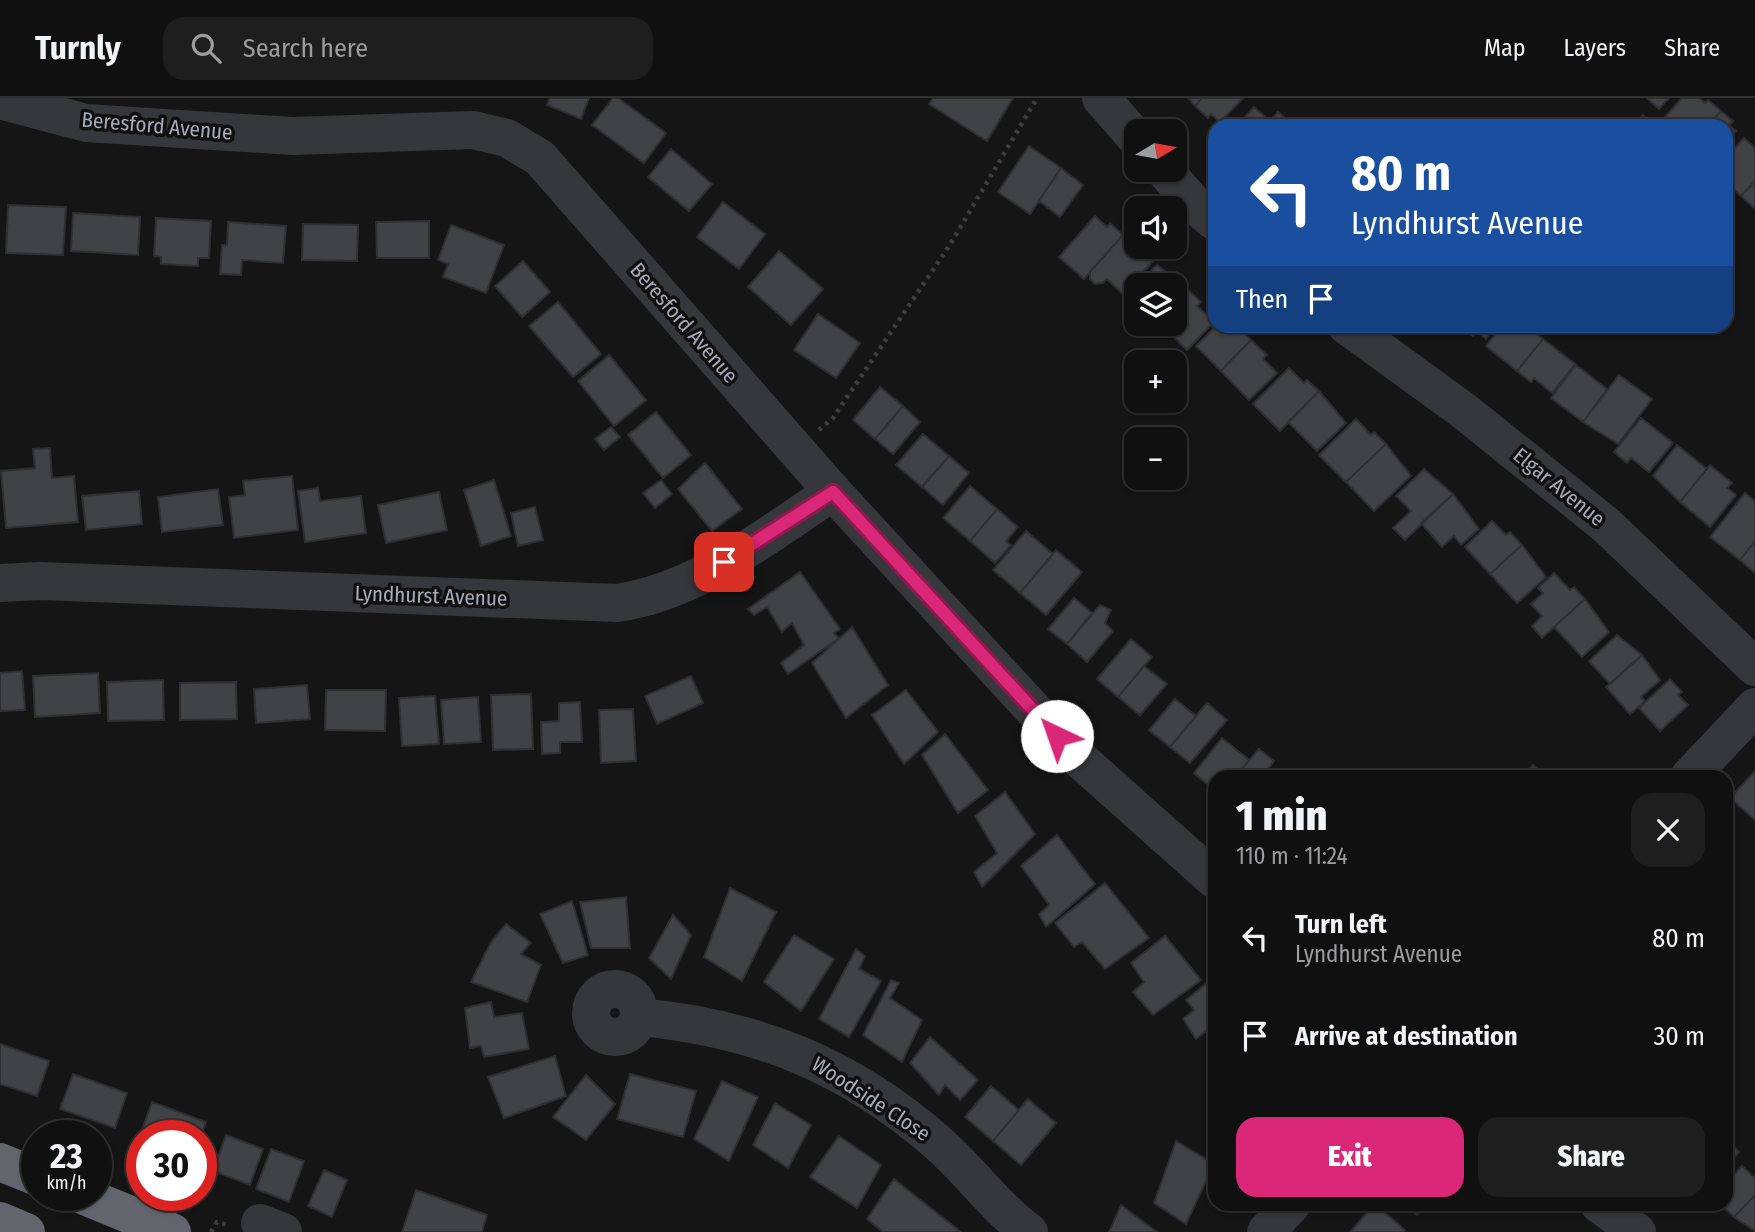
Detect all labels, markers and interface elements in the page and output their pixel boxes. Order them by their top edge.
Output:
search box [163,17,653,80]
text: Turnly [35,28,121,68]
icon: search [187,29,225,67]
text: Search here [243,33,368,64]
text: Map [1484,34,1526,62]
text: Layers [1564,34,1626,62]
text: Share [1664,34,1720,62]
street label: Beresford Avenue [81,106,233,146]
north arrow [1124,119,1186,182]
map controls [1124,119,1187,490]
text: 80 m [1351,144,1451,203]
icon: left [1236,147,1327,238]
button: sound [1124,196,1187,259]
text: Lyndhurst Avenue [1351,204,1584,242]
street label: Beresford Avenue [625,257,743,389]
button: layers [1124,273,1187,336]
icon: arrive [1302,280,1340,318]
text: Then [1236,284,1288,315]
button: + [1124,350,1187,413]
button: − [1124,427,1187,490]
street label: Elgar Avenue [1508,442,1610,532]
pin [694,532,754,592]
icon: arrive [705,543,743,581]
street label: Lyndhurst Avenue [354,580,508,612]
position arrow [1020,699,1094,773]
text: 1 min [1236,791,1327,841]
button: close [1631,793,1705,867]
text: 110 m · 11:24 [1236,842,1348,870]
text: Turn left [1295,909,1387,940]
icon: left [1236,919,1274,957]
text: 80 m [1652,923,1705,954]
text: Lyndhurst Avenue [1295,940,1462,968]
icon: arrive [1236,1017,1274,1055]
text: Arrive at destination [1295,1021,1518,1052]
text: 30 m [1654,1021,1705,1052]
street label: Woodside Close [807,1051,935,1147]
button: Exit [1236,1117,1464,1197]
button: Share [1478,1117,1705,1197]
speed limit sign: 30 [126,1120,217,1211]
text: 23 [50,1135,83,1177]
text: km/h [46,1172,87,1194]

